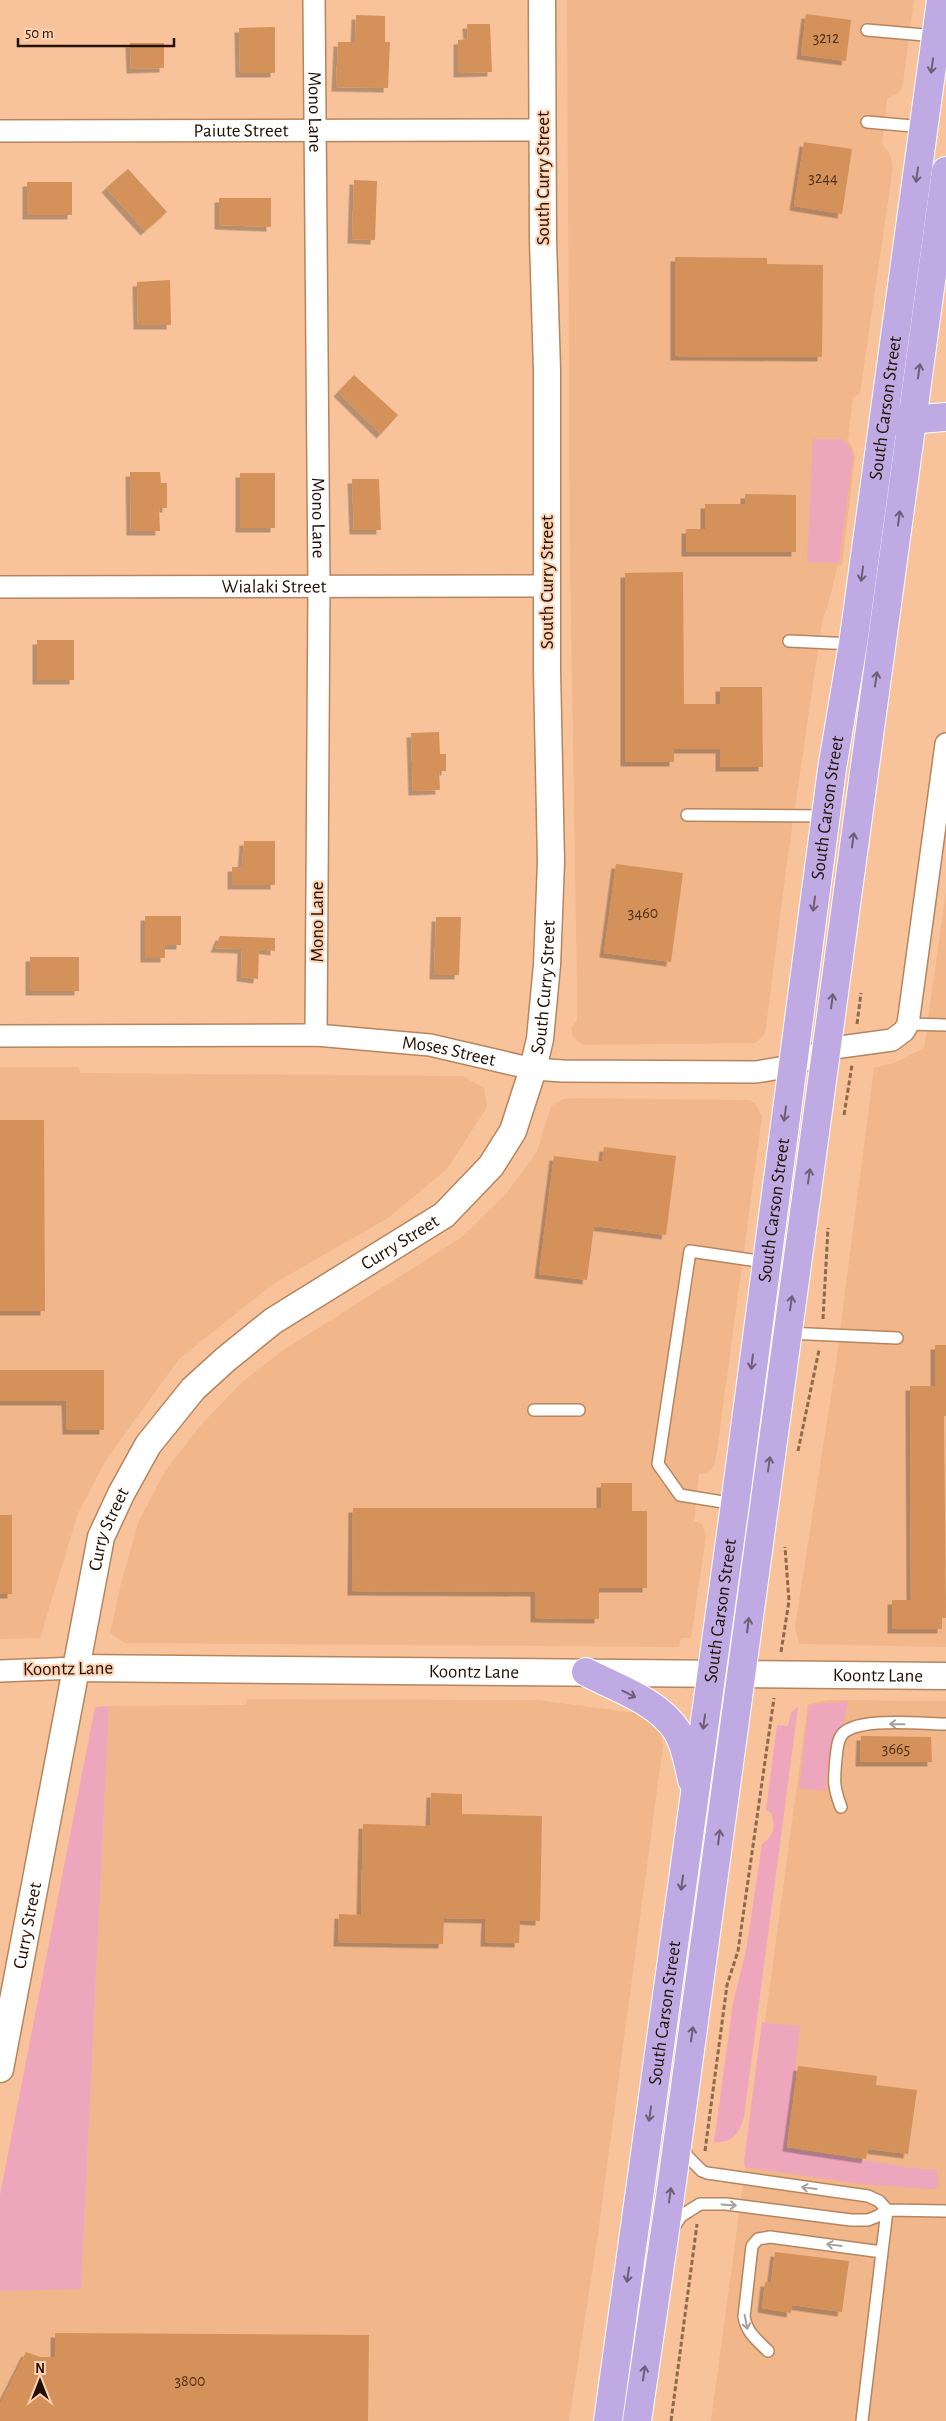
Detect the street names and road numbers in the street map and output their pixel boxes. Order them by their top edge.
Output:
street label: Mono Lane [305,71,325,153]
street label: South Curry Street [534,111,553,245]
street label: Paiute Street [194,121,288,140]
street label: South Carson Street [866,335,904,481]
street label: Mono Lane [309,477,328,559]
street label: South Curry Street [538,515,557,649]
street label: Wialaki Street [221,577,327,596]
street label: South Carson Street [808,734,847,881]
street label: Mono Lane [308,881,327,963]
street label: South Curry Street [527,920,558,1056]
street label: Moses Street [401,1033,497,1069]
street label: South Carson Street [755,1137,793,1284]
street label: Curry Street [358,1211,442,1274]
street label: Curry Street [85,1484,132,1573]
street label: South Carson Street [701,1538,740,1684]
street label: Koontz Lane [23,1659,113,1679]
street label: Koontz Lane [429,1662,519,1682]
street label: Koontz Lane [833,1665,923,1685]
street label: Curry Street [10,1881,45,1970]
street label: South Carson Street [645,1940,684,2086]

